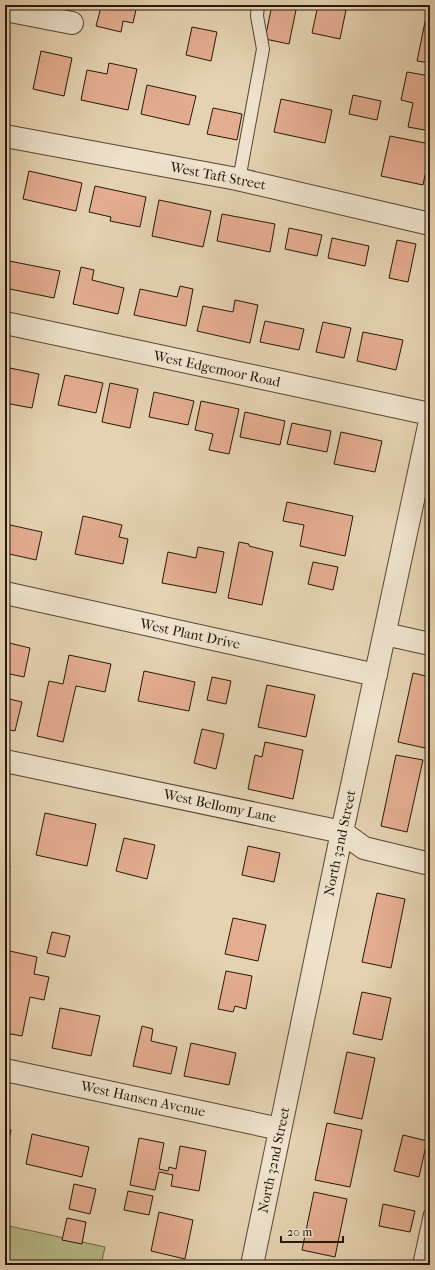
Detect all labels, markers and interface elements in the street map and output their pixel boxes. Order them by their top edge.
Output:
street label: West Taft Street [168,158,267,194]
street label: West Edgemoor Road [151,347,282,391]
street label: West Plant Drive [137,615,242,653]
street label: West Bellomy Lane [161,786,278,826]
street label: North 32nd Street [320,788,360,898]
street label: West Hansen Avenue [78,1077,207,1121]
street label: North 32nd Street [254,1105,294,1215]
scale bar [281,1218,343,1244]
text: 20 m [287,1225,312,1239]

